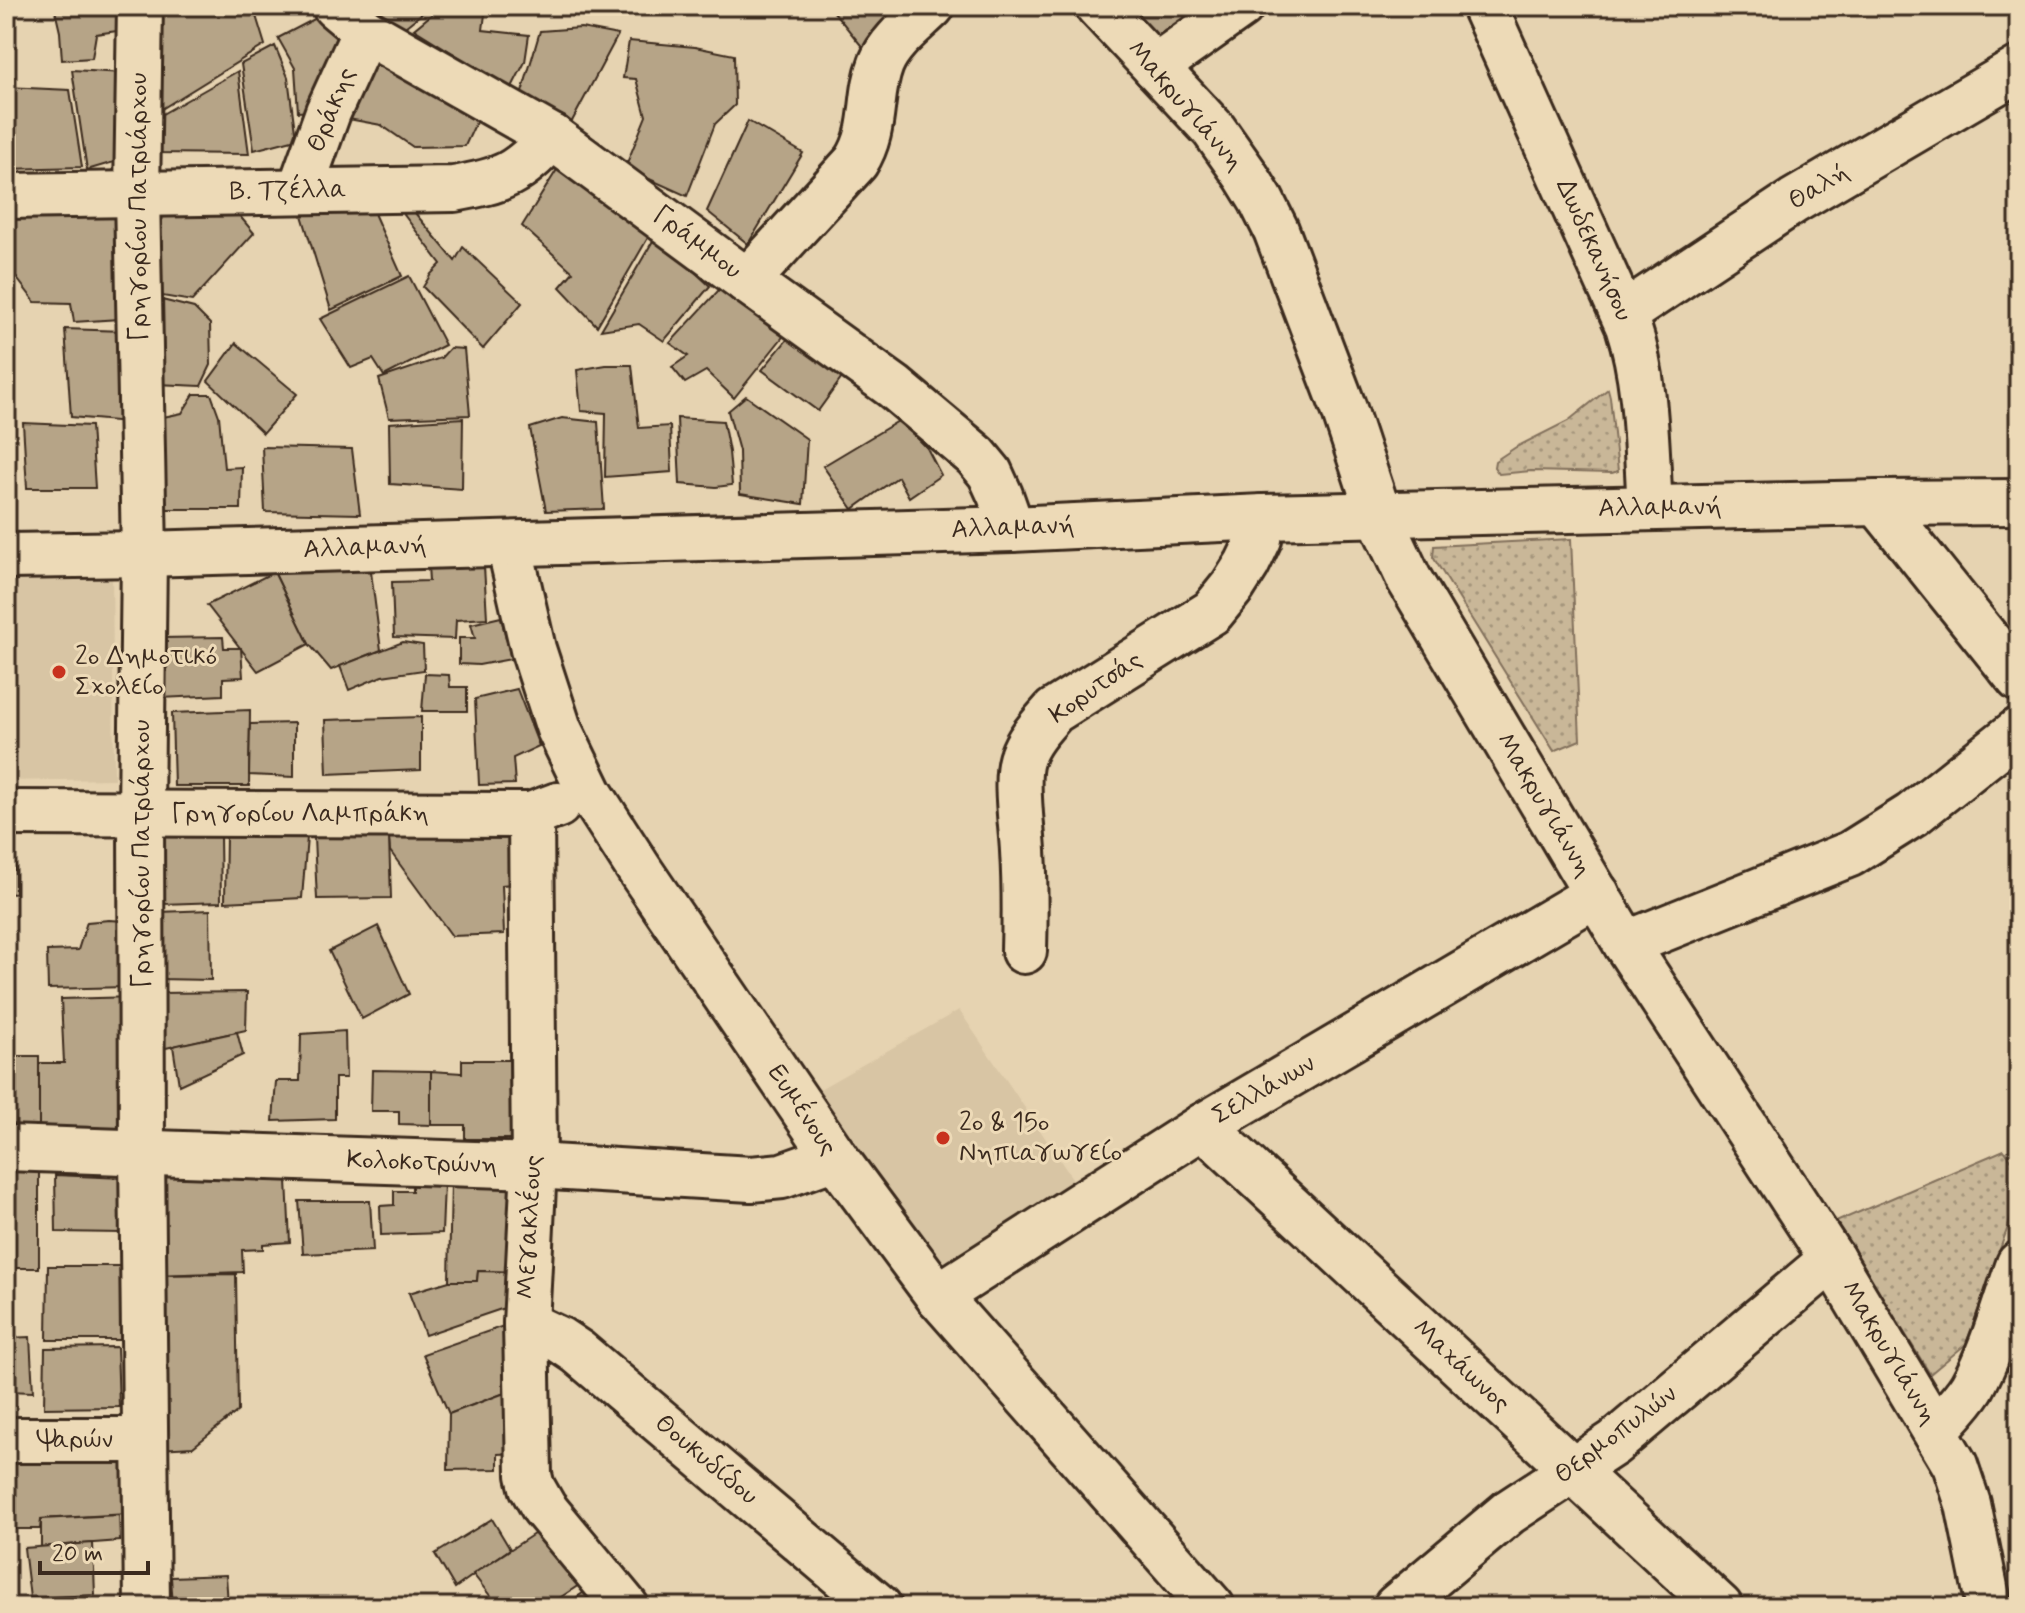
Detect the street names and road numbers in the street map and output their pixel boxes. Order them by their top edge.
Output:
street label: Μακρυγιάννη [1119,34,1251,178]
street label: Θράκης [300,62,364,158]
street label: Γρηγορίου Πατριάρχου [122,73,156,342]
street label: Θαλή [1782,156,1856,218]
street label: Β. Τζέλλα [229,173,347,209]
street label: Δωδεκανήσου [1547,173,1641,327]
street label: Γράμμου [646,198,748,288]
street label: Αλλαμανή [1598,490,1722,526]
street label: Αλλαμανή [951,509,1075,547]
street label: Αλλαμανή [303,529,427,567]
street label: Κορυτσάς [1043,644,1149,732]
street label: Γρηγορίου Πατριάρχου [125,720,159,989]
street label: Μακρυγιάννη [1488,727,1600,883]
street label: Γρηγορίου Λαμπράκη [171,797,429,831]
street label: Σελλάνων [1207,1047,1321,1133]
street label: Ευμένους [759,1058,845,1162]
street label: Κολοκοτρώνη [346,1143,498,1183]
street label: Μεγακλέους [509,1154,551,1300]
street label: Μακρυγιάννη [1833,1275,1945,1431]
street label: Μαχάωνος [1405,1312,1517,1420]
street label: Θερμοπυλών [1548,1378,1684,1492]
street label: Θουκυδίδου [647,1407,765,1513]
street label: Ψαρών [36,1423,113,1457]

